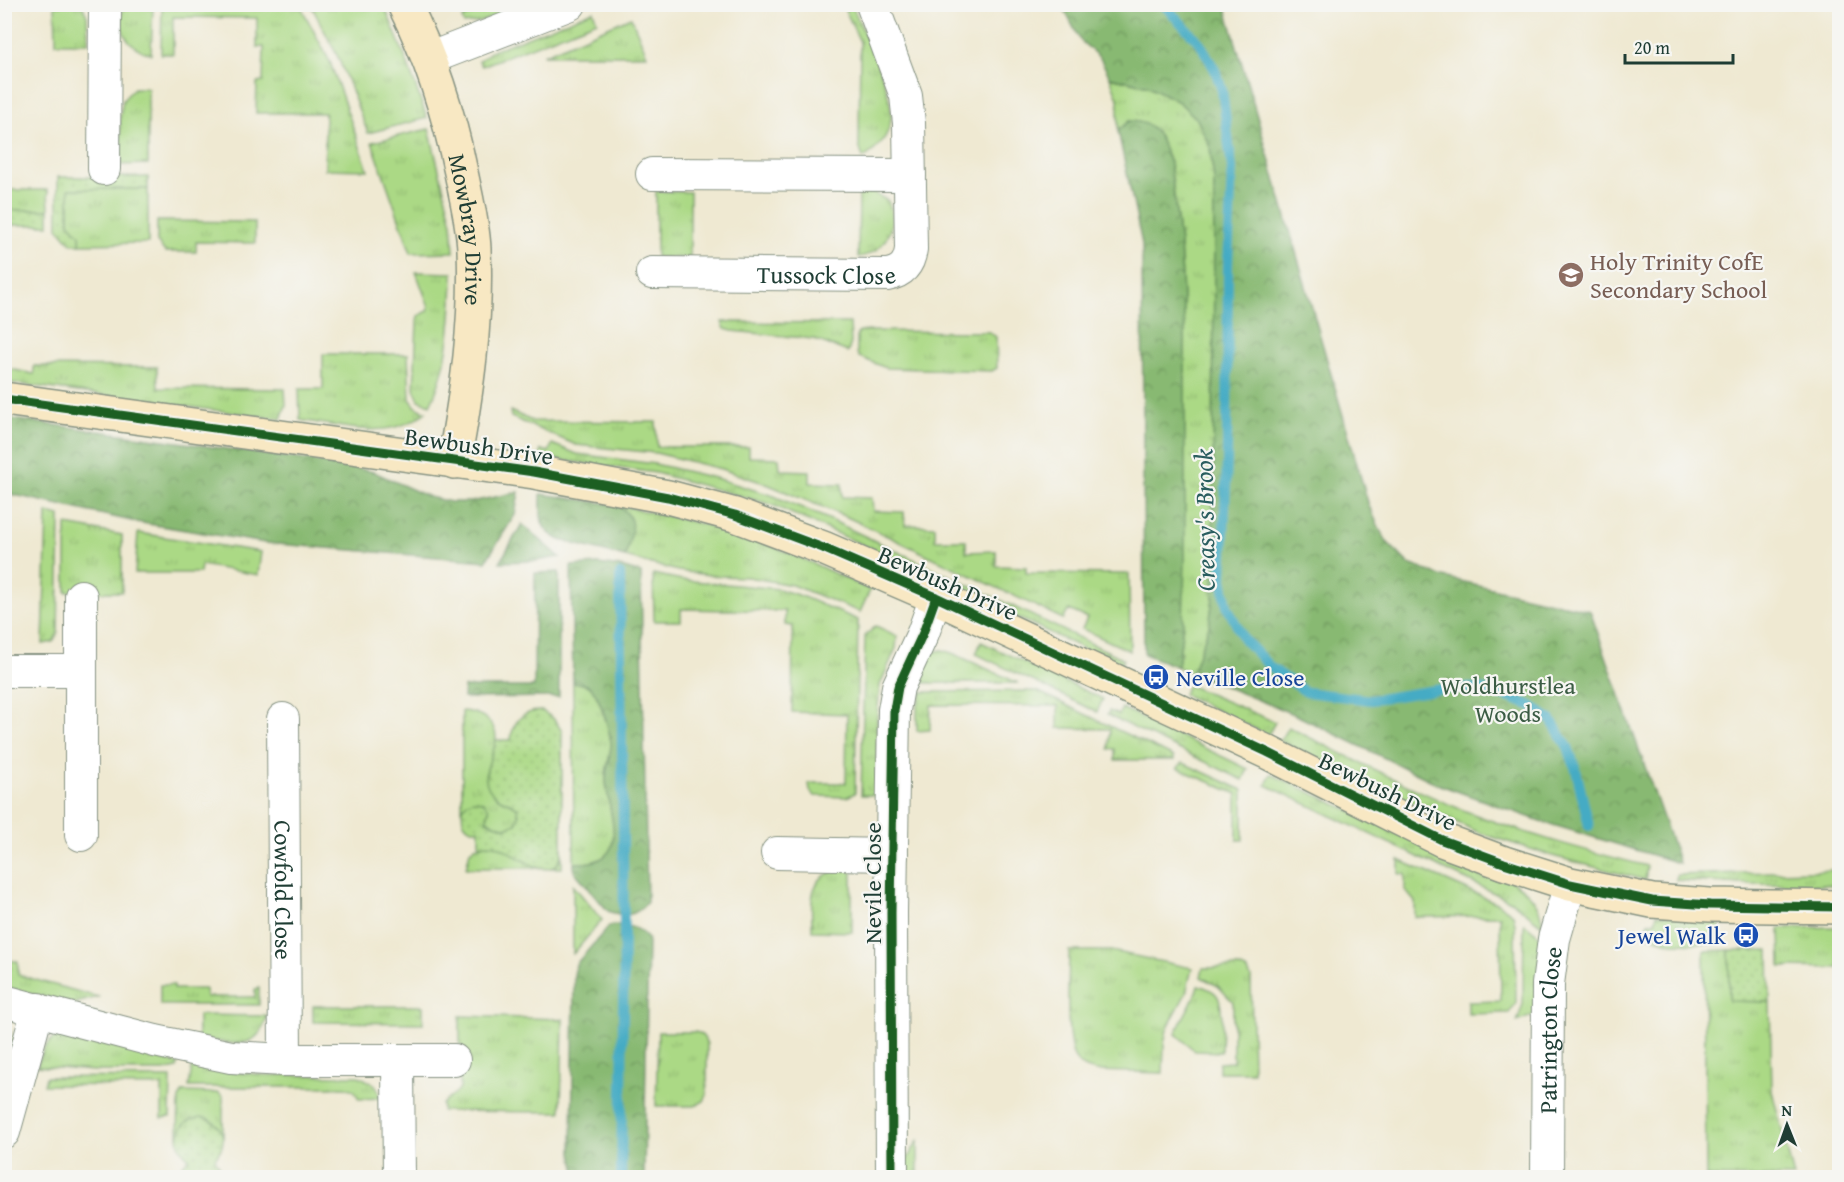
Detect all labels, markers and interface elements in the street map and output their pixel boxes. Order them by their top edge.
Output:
scale bar [1625,27,1733,65]
text: 20 m [1634,34,1670,61]
street label: Mowbray Drive [440,150,492,306]
place label: Holy Trinity CofE Secondary School [1590,244,1768,307]
street label: Tussock Close [757,256,899,293]
school or university icon: Holy Trinity CofE Secondary School [1556,260,1586,290]
street label: Bewbush Drive [403,418,555,474]
water label: Creasy's Brook [1183,448,1225,592]
street label: Bewbush Drive [873,537,1023,629]
place label: Neville Close [1176,660,1304,695]
bus stop icon: Neville Close [1141,662,1171,692]
park label: Woldhurstlea Woods [1441,668,1576,731]
street label: Bewbush Drive [1313,743,1463,839]
street label: Cowfold Close [266,820,302,960]
street label: Nevile Close [855,822,890,944]
place label: Jewel Walk [1615,918,1727,953]
bus stop icon: Jewel Walk [1731,920,1761,950]
street label: Patrington Close [1530,944,1570,1114]
north arrow [1757,1095,1817,1155]
text: N [1781,1098,1793,1122]

